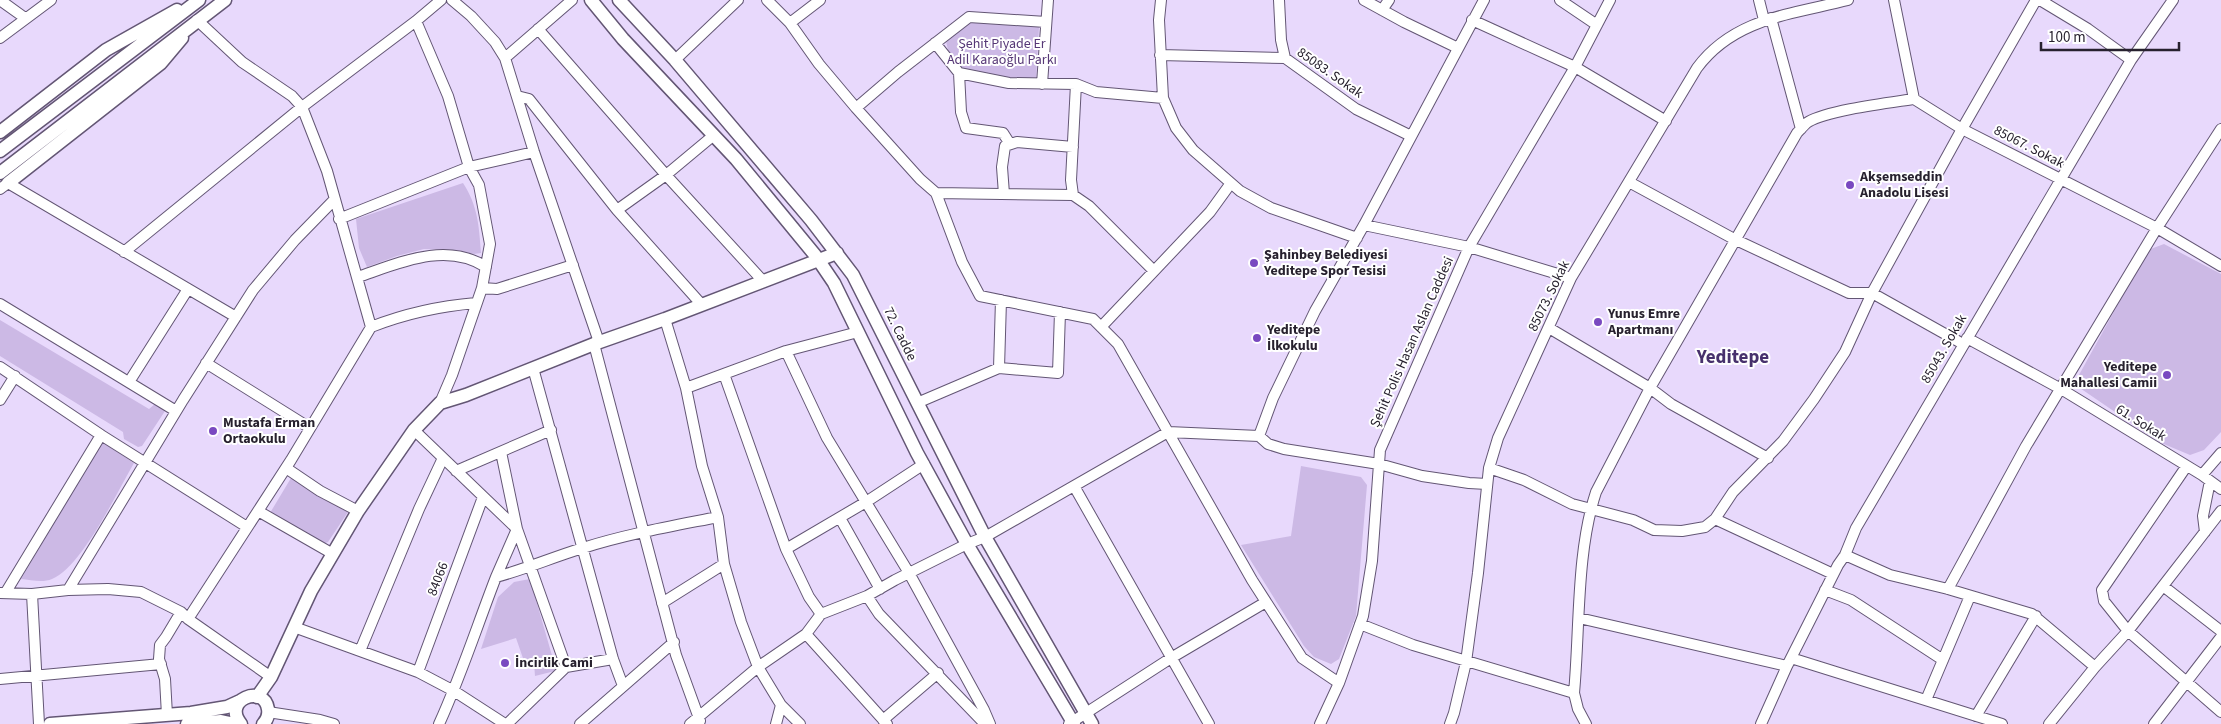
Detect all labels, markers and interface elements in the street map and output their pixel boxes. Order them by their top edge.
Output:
scale bar [2041,20,2178,52]
text: 100 m [2048,27,2086,48]
park label: Şehit Piyade Er Adil Karaoğlu Parkı [947,34,1057,70]
street label: 85083. Sokak [1293,43,1367,103]
street label: 85067. Sokak [1990,121,2068,173]
place label: Akşemseddin Anadolu Lisesi [1859,167,1949,203]
marker: Akşemseddin Anadolu Lisesi [1844,179,1856,191]
place label: Şahinbey Belediyesi Yeditepe Spor Tesisi [1263,245,1388,281]
street label: Şehit Polis Hasan Aslan Caddesi [1365,253,1459,431]
marker: Şahinbey Belediyesi Yeditepe Spor Tesisi [1248,257,1260,269]
street label: 85073. Sokak [1523,257,1575,335]
street label: 72. Cadde [878,304,922,364]
place label: Yunus Emre Apartmanı [1607,304,1680,340]
street label: 85043. Sokak [1916,311,1972,387]
marker: Yunus Emre Apartmanı [1592,316,1604,328]
place label: Yeditepe İlkokulu [1266,320,1320,356]
marker: Yeditepe İlkokulu [1251,332,1263,344]
district label: Yeditepe [1696,344,1769,371]
place label: Yeditepe Mahallesi Camii [2060,357,2157,393]
marker: Yeditepe Mahallesi Camii [2161,369,2173,381]
street label: 61. Sokak [2112,400,2170,446]
place label: Mustafa Erman Ortaokulu [223,413,315,449]
marker: Mustafa Erman Ortaokulu [207,425,219,437]
street label: 84066 [422,559,454,599]
place label: İncirlik Cami [515,653,593,673]
marker: İncirlik Cami [499,657,511,669]

